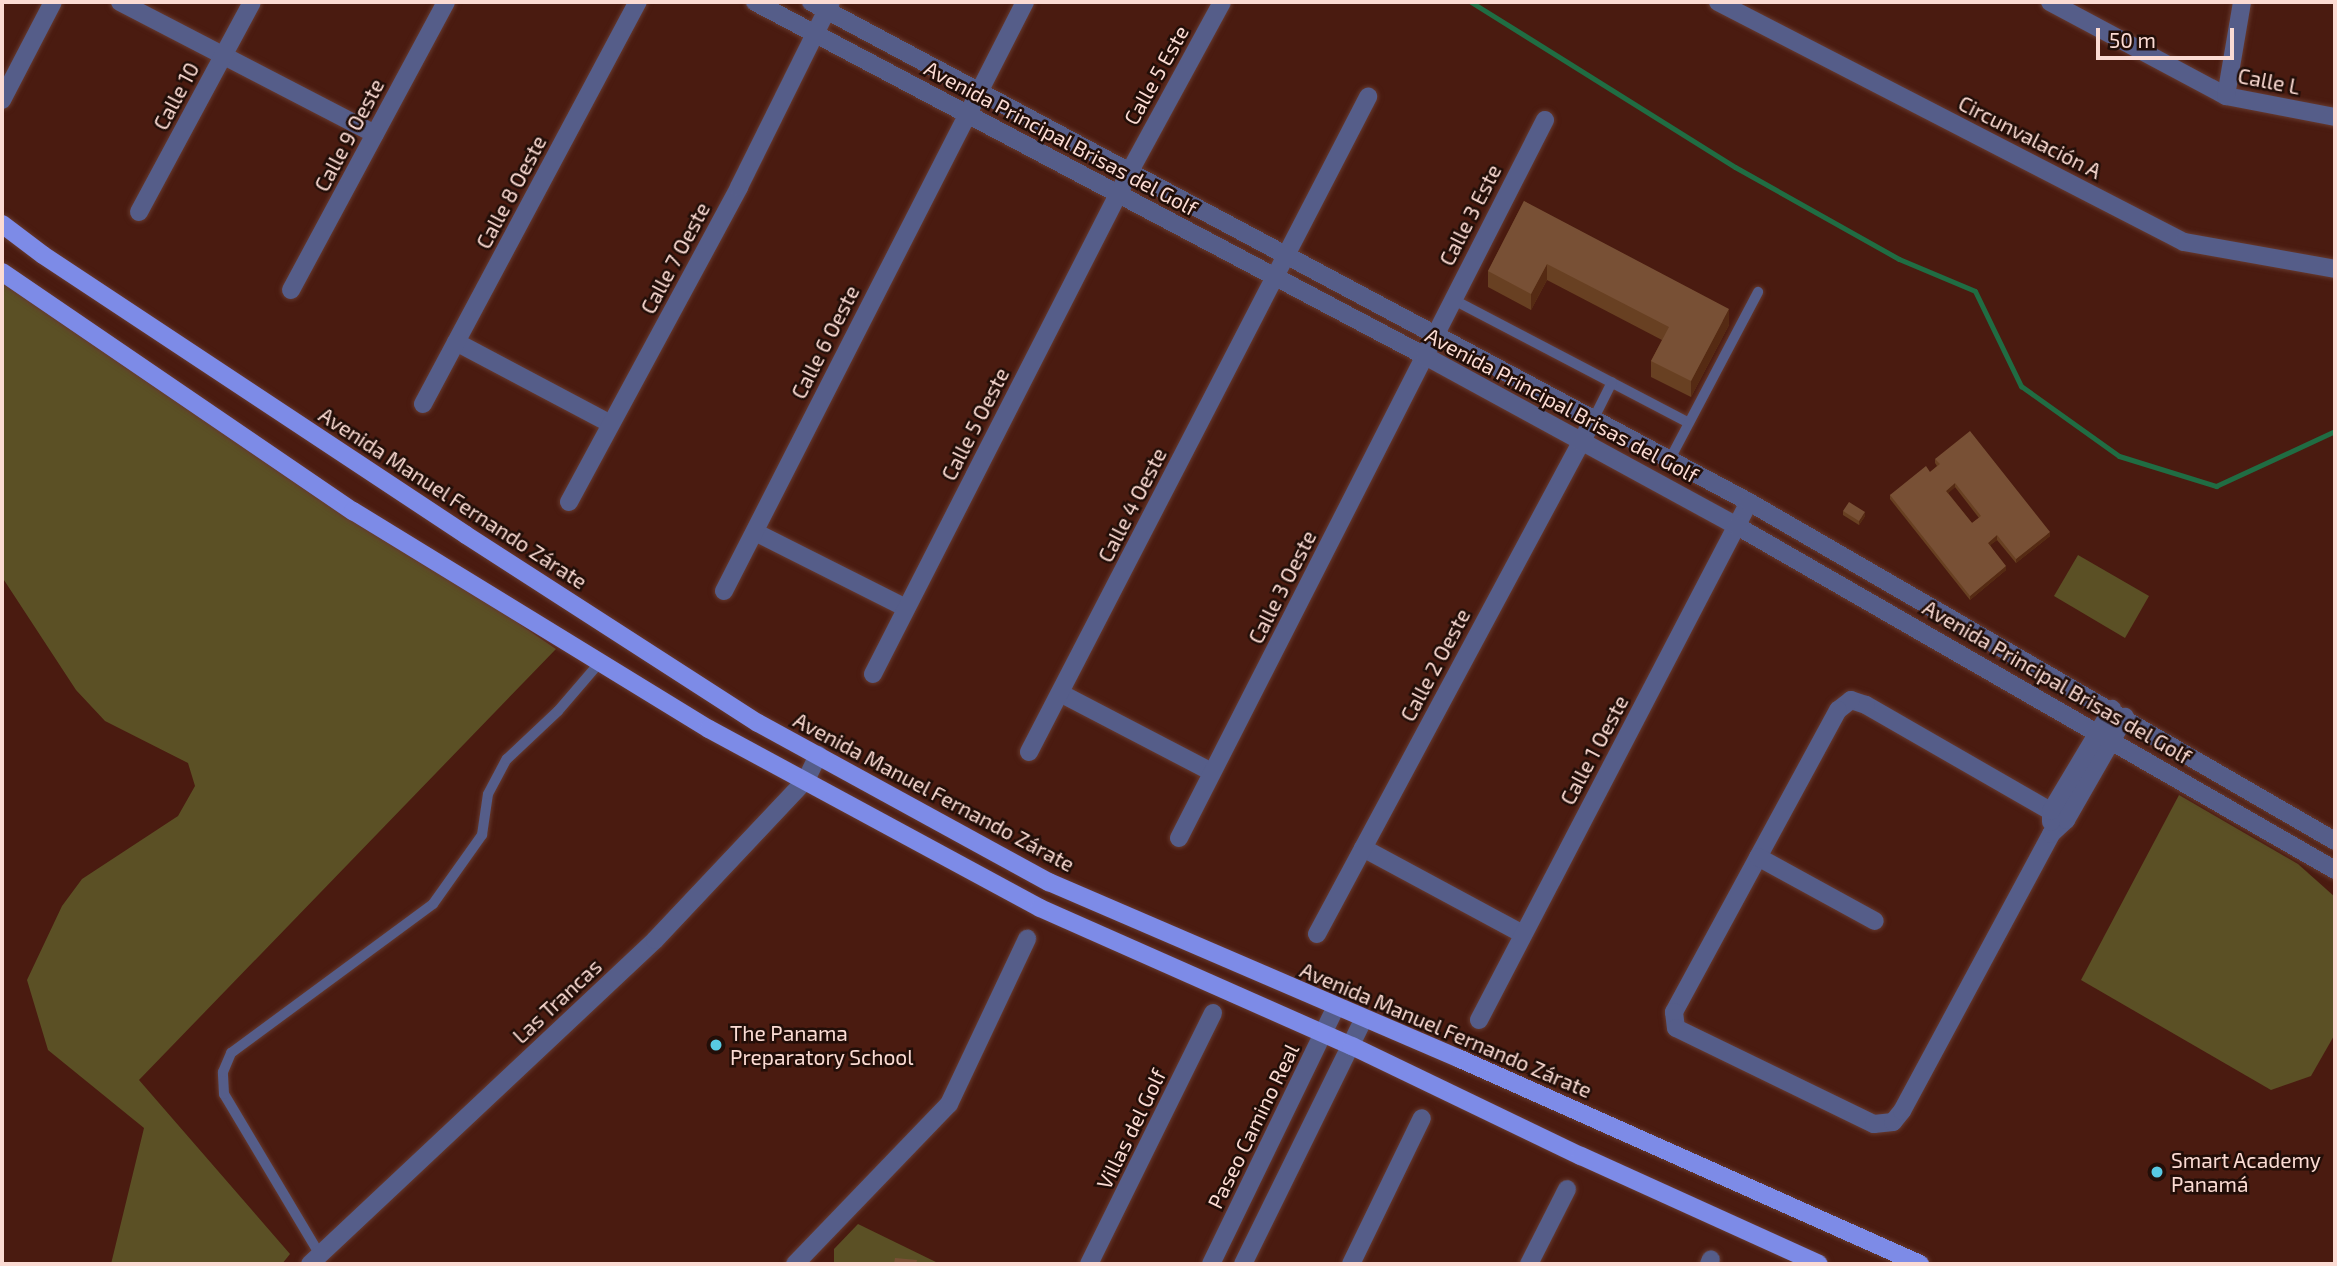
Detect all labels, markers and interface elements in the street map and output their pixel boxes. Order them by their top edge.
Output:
scale bar [2099,14,2237,58]
street label: Calle 5 Este [1118,21,1194,129]
text: 50 m [2109,27,2156,52]
street label: Avenida Principal Brisas del Golf [920,55,1202,221]
street label: Calle 10 [148,58,204,134]
street label: Calle L [2236,63,2302,99]
street label: Calle 9 Oeste [309,74,389,196]
street label: Circunvalación A [1954,90,2106,184]
street label: Calle 8 Oeste [471,131,551,253]
street label: Calle 3 Este [1434,160,1506,270]
street label: Calle 7 Oeste [635,198,715,318]
street label: Calle 6 Oeste [786,281,864,403]
street label: Avenida Principal Brisas del Golf [1421,322,1703,488]
street label: Calle 5 Oeste [936,363,1014,485]
street label: Avenida Manuel Fernando Zárate [314,402,592,594]
street label: Calle 4 Oeste [1092,444,1172,566]
street label: Calle 3 Oeste [1243,526,1321,648]
street label: Avenida Principal Brisas del Golf [1918,594,2196,770]
street label: Calle 2 Oeste [1395,604,1475,726]
street label: Calle 1 Oeste [1555,691,1633,809]
street label: Avenida Manuel Fernando Zárate [789,707,1079,877]
street label: Las Trancas [507,953,607,1049]
street label: Avenida Manuel Fernando Zárate [1296,957,1596,1103]
place label: The Panama Preparatory School [730,1020,914,1070]
marker: The Panama Preparatory School [708,1037,724,1053]
street label: Paseo Camino Real [1202,1039,1304,1213]
street label: Villas del Golf [1091,1065,1171,1193]
place label: Smart Academy Panamá [2171,1147,2321,1197]
marker: Smart Academy Panamá [2149,1164,2165,1180]

